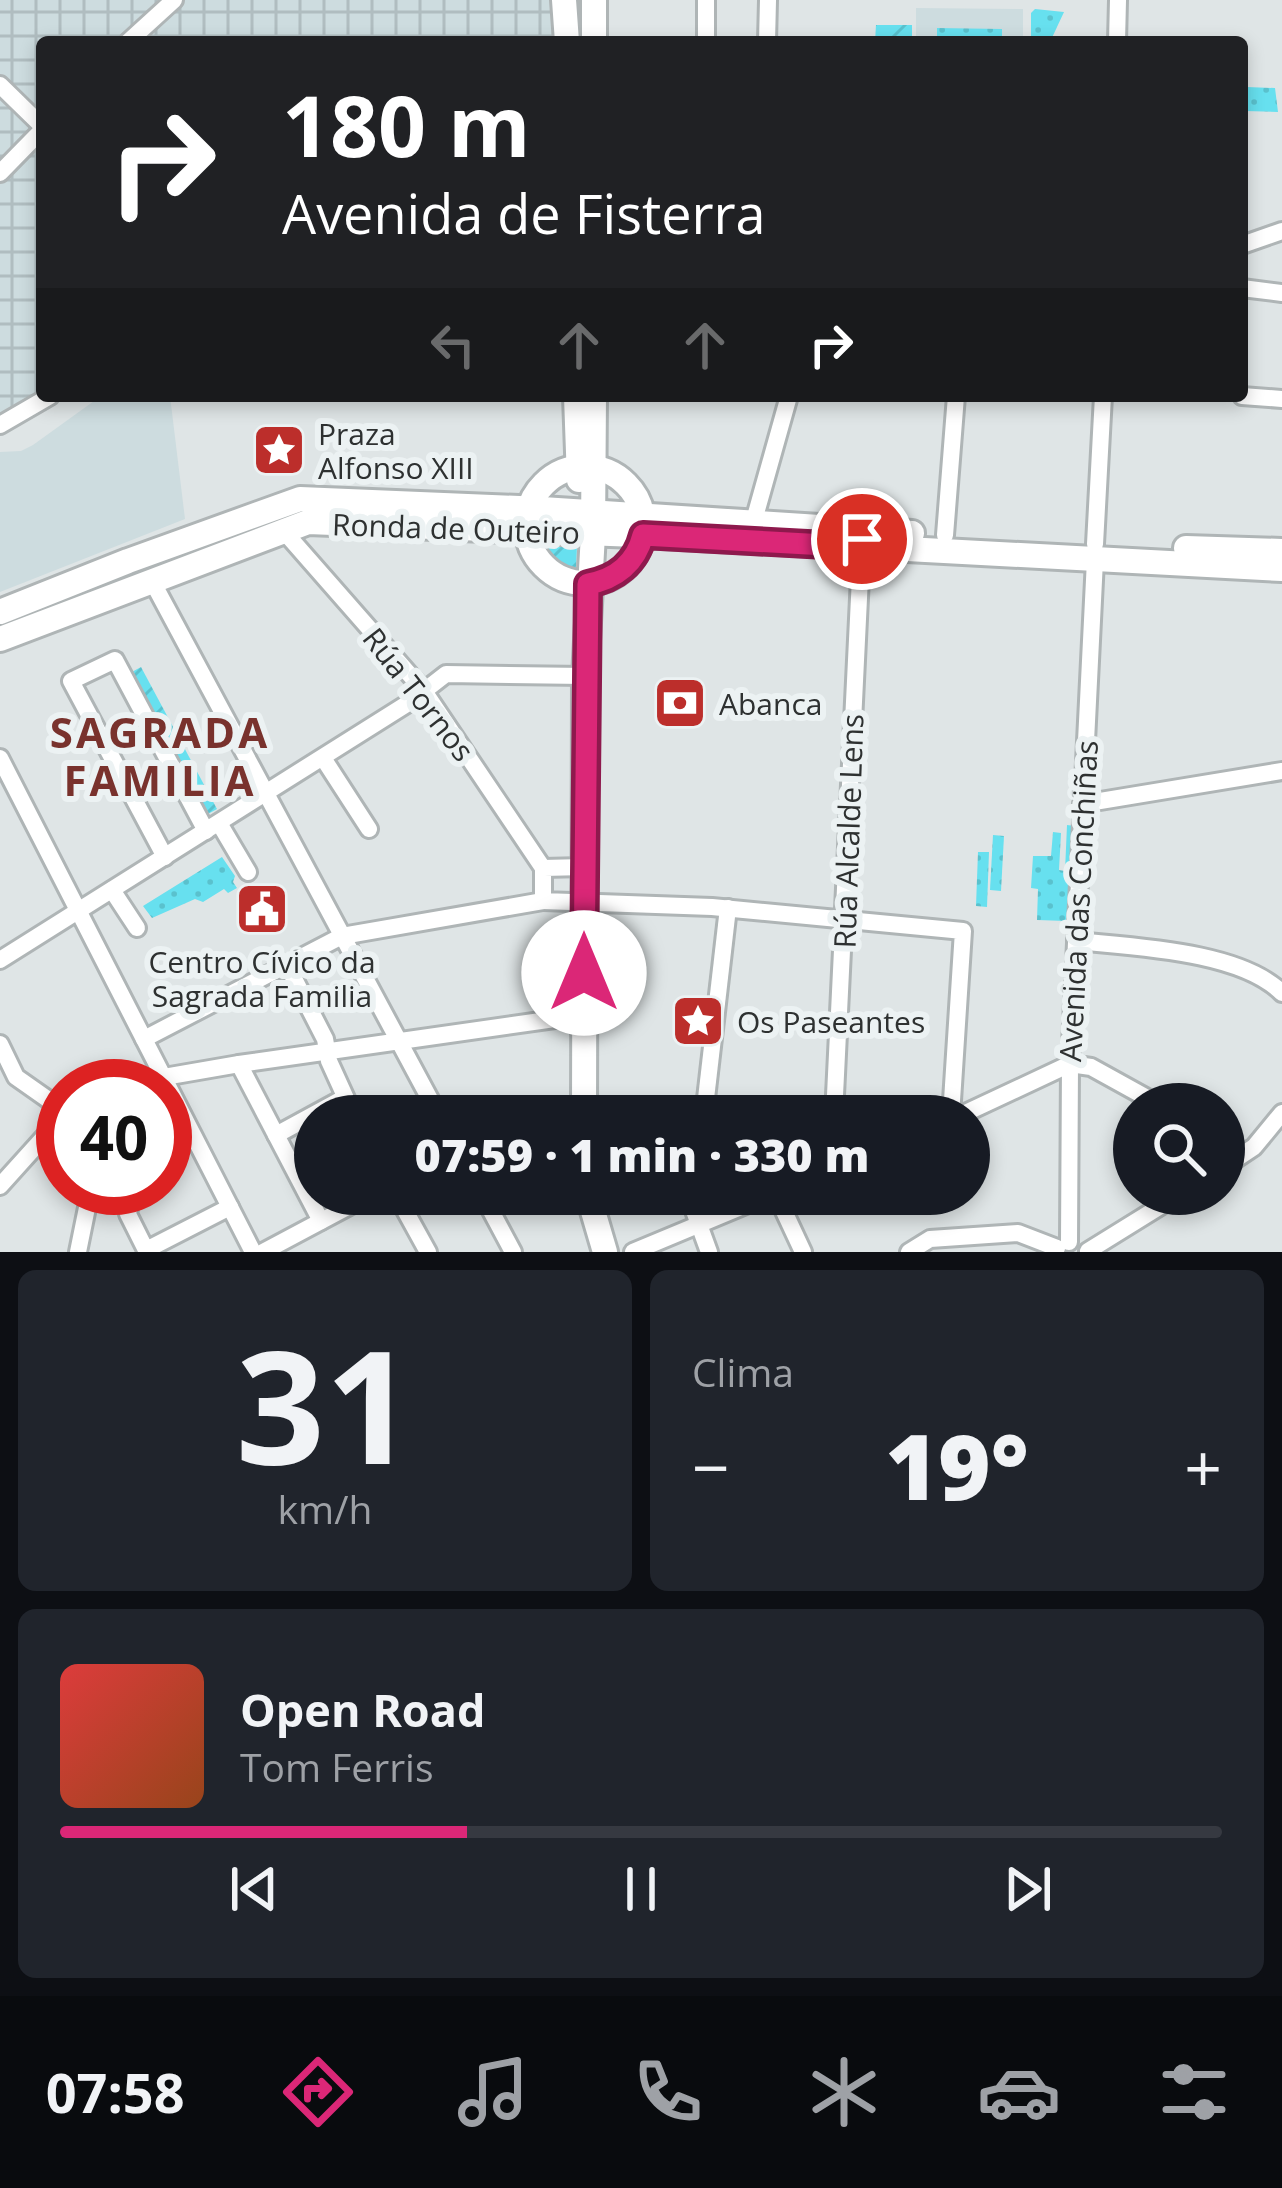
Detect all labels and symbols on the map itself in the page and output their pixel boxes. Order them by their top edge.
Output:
place label: Praza Alfonso XIII [318,413,474,488]
place icon: Praza Alfonso XIII [251,422,307,478]
pin [811,488,913,590]
street label: Ronda de Outeiro [331,503,581,553]
street label: Rúa Tornos [354,619,484,769]
bank icon: Abanca [652,675,708,731]
place label: Abanca [719,683,822,724]
district label: SAGRADA FAMILIA [50,703,270,808]
street label: Rúa Alcalde Lens [823,713,873,949]
street label: Avenida das Conchiñas [1049,739,1107,1063]
public building icon: Centro Cívico da Sagrada Familia [234,881,290,937]
position arrow [521,910,647,1036]
place label: Centro Cívico da Sagrada Familia [148,941,376,1016]
place icon: Os Paseantes [670,993,726,1049]
place label: Os Paseantes [737,1001,925,1042]
speed limit sign: 40 [36,1059,192,1215]

